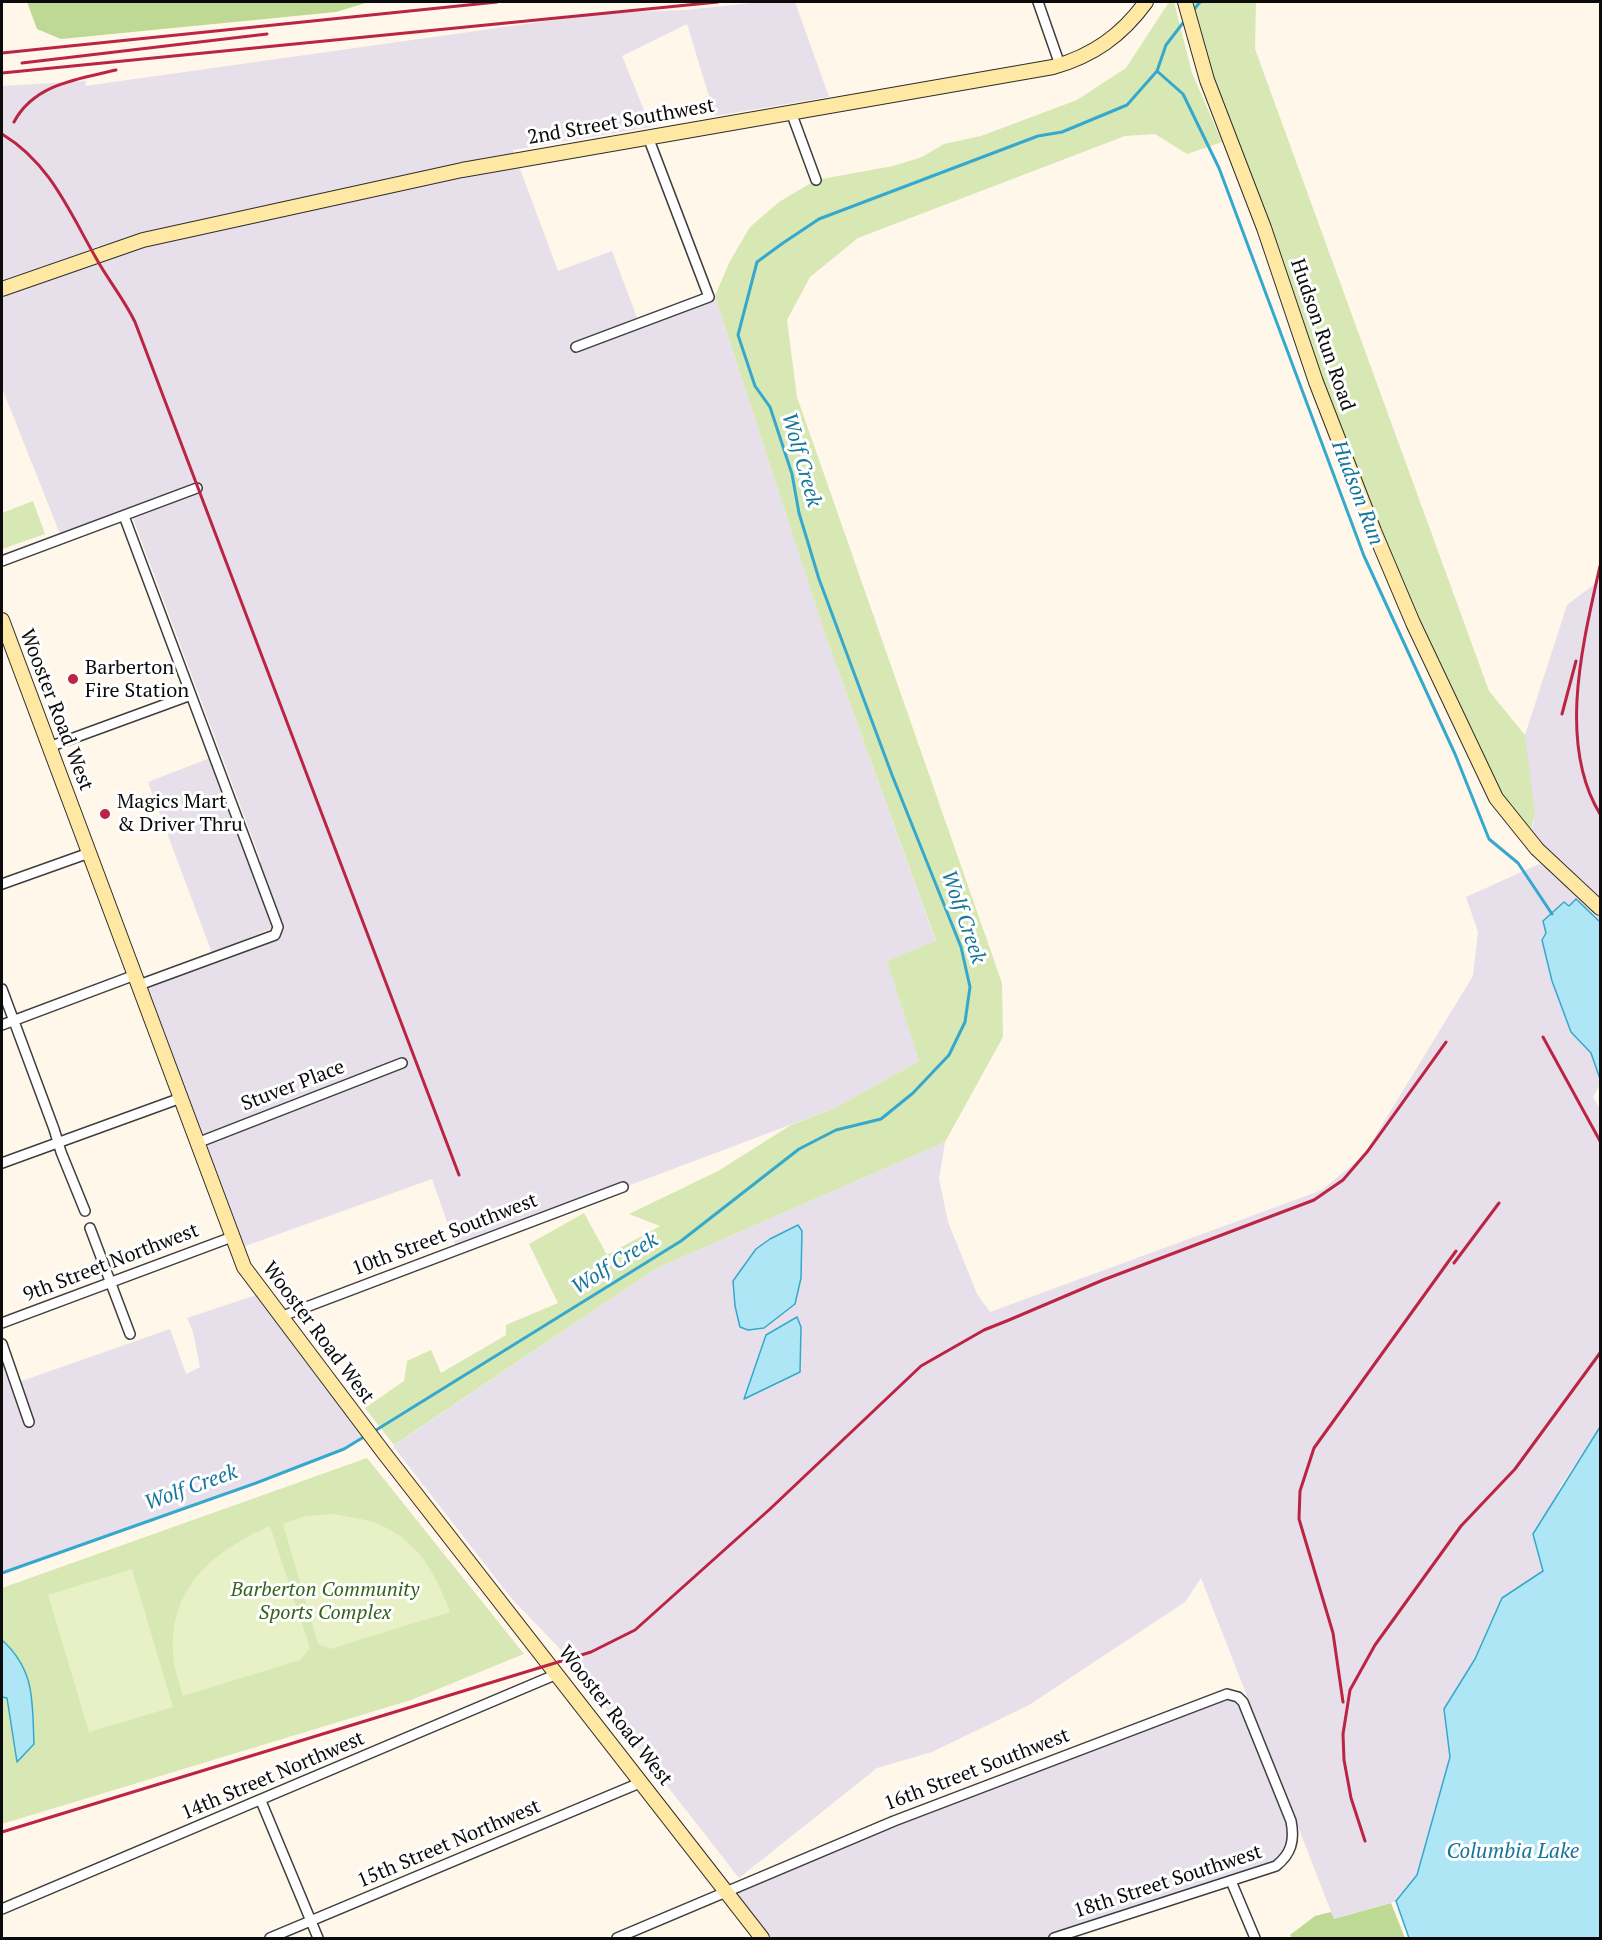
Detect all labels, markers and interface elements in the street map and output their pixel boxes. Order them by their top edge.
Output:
street label: 2nd Street Southwest [526,94,716,150]
street label: Hudson Run Road [1285,256,1359,414]
water label: Wolf Creek [776,410,826,510]
water label: Hudson Run [1326,437,1388,549]
street label: Wooster Road West [14,626,98,794]
place label: Barberton Fire Station [85,656,189,703]
marker: Barberton Fire Station [66,672,80,686]
place label: Magics Mart & Driver Thru [117,790,243,837]
marker: Magics Mart & Driver Thru [98,807,112,821]
water label: Wolf Creek [935,867,991,967]
street label: Stuver Place [238,1055,348,1117]
street label: 10th Street Southwest [349,1189,541,1281]
street label: 9th Street Northwest [20,1218,202,1308]
water label: Wolf Creek [567,1228,663,1300]
street label: Wooster Road West [257,1257,379,1409]
water label: Wolf Creek [141,1460,241,1516]
park label: Barberton Community Sports Complex [231,1578,419,1625]
street label: Wooster Road West [553,1641,677,1791]
street label: 16th Street Southwest [881,1724,1073,1816]
street label: 14th Street Northwest [178,1727,368,1825]
street label: 15th Street Northwest [354,1795,544,1893]
water label: Columbia Lake [1447,1839,1579,1865]
street label: 18th Street Southwest [1071,1840,1265,1924]

